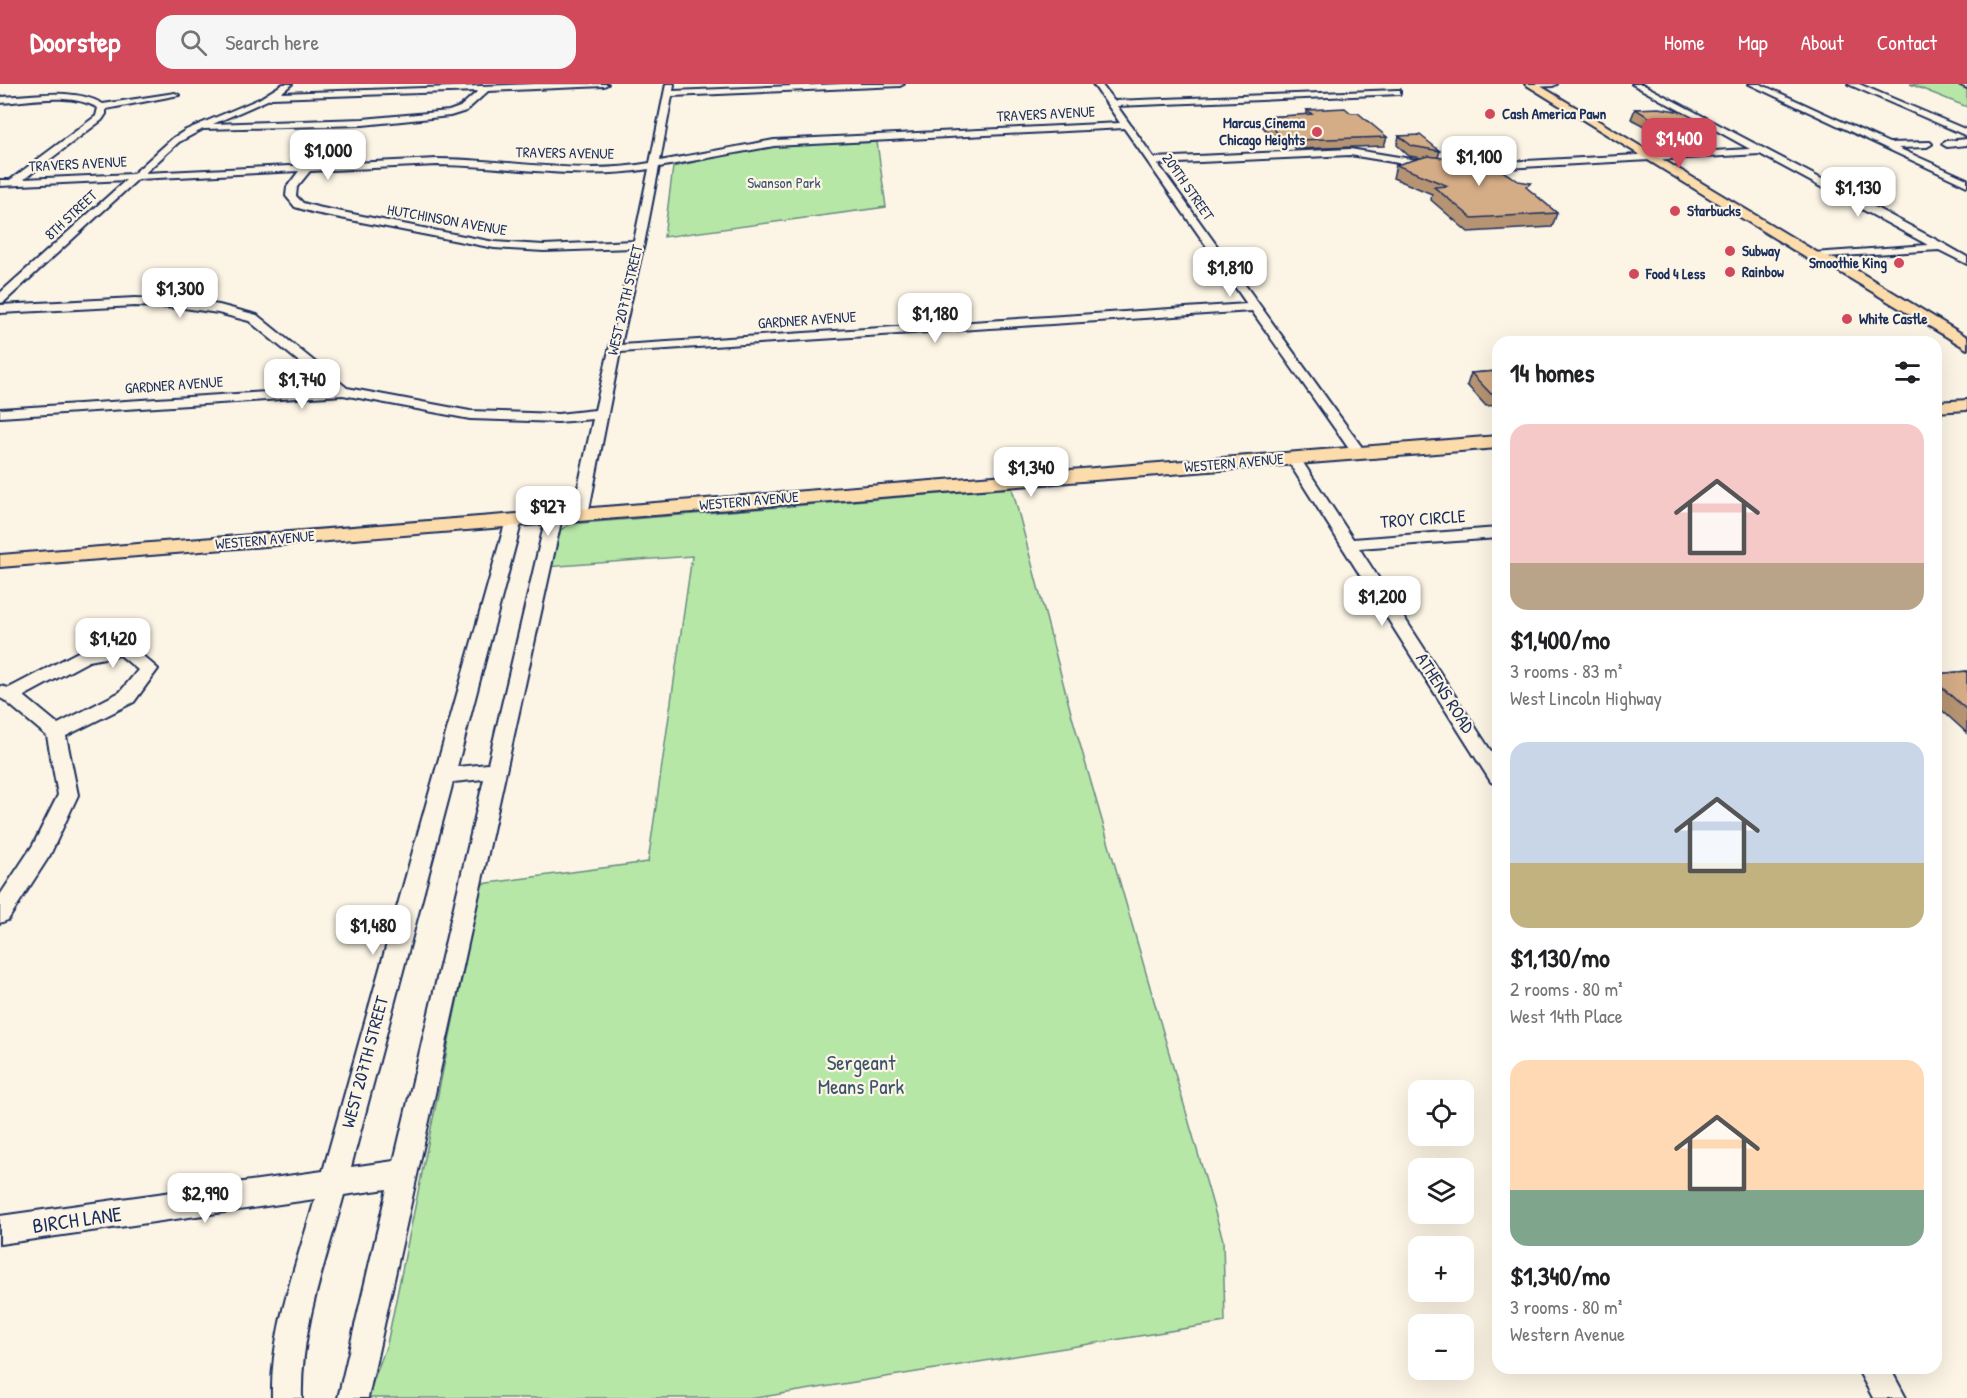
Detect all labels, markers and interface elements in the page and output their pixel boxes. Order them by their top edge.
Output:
search box [156,15,576,69]
text: Doorstep [30,23,120,61]
icon: search [177,26,210,59]
text: Search here [225,27,319,57]
text: Home [1664,28,1705,57]
text: Map [1738,28,1768,57]
text: About [1801,28,1844,57]
text: Contact [1877,28,1937,57]
street label: TRAVERS AVENUE [996,100,1096,127]
place label: Cash America Pawn [1502,103,1606,124]
marker: Cash America Pawn [1483,107,1497,121]
place label: Marcus Cinema Chicago Heights [1219,112,1305,151]
pin: $1,400 [1630,118,1728,169]
text: $1,400 [1656,124,1702,151]
marker: Marcus Cinema Chicago Heights [1310,125,1324,139]
pin: $1,000 [279,130,377,181]
text: $1,000 [304,136,352,163]
pin: $1,100 [1430,136,1528,187]
street label: TRAVERS AVENUE [516,141,615,164]
text: $1,100 [1456,142,1502,169]
street label: 209TH STREET [1158,149,1220,225]
street label: TRAVERS AVENUE [28,150,128,177]
pin: $1,130 [1809,167,1907,218]
park label: Swanson Park [747,172,821,193]
text: $1,130 [1835,173,1881,200]
street label: 8TH STREET [40,184,102,244]
street label: HUTCHINSON AVENUE [386,199,509,240]
place label: Starbucks [1687,200,1741,221]
marker: Starbucks [1668,204,1682,218]
place label: Subway [1742,240,1781,262]
street label: WEST 207TH STREET [602,242,648,357]
marker: Subway [1723,244,1737,258]
pin: $1,810 [1181,247,1279,298]
place label: Smoothie King [1809,252,1887,274]
text: $1,810 [1207,253,1253,280]
marker: Smoothie King [1892,256,1906,270]
place label: Rainbow [1742,261,1784,282]
place label: Food 4 Less [1645,263,1705,284]
marker: Rainbow [1723,265,1737,279]
marker: Food 4 Less [1627,267,1641,281]
pin: $1,300 [131,268,229,319]
text: $1,300 [156,274,204,301]
pin: $1,180 [886,293,984,344]
text: $1,180 [912,299,958,326]
street label: GARDNER AVENUE [757,306,857,333]
place label: White Castle [1859,308,1928,329]
marker: White Castle [1840,312,1854,326]
text: 14 homes [1510,355,1595,390]
icon: filters [1891,356,1924,389]
pin: $1,740 [253,359,351,410]
text: $1,740 [278,365,326,392]
street label: GARDNER AVENUE [124,371,224,398]
pin: $1,340 [982,447,1080,498]
street label: WESTERN AVENUE [1183,448,1285,477]
text: $1,340 [1008,453,1054,480]
icon: home [1663,463,1771,571]
pin: $927 [512,486,584,537]
street label: WESTERN AVENUE [698,486,800,515]
text: $927 [530,492,566,519]
street label: TROY CIRCLE [1379,503,1467,534]
street label: WESTERN AVENUE [214,525,316,554]
pin: $1,200 [1333,576,1431,627]
text: $1,200 [1358,582,1406,609]
pin: $1,420 [64,618,162,669]
text: $1,400/mo [1510,622,1610,657]
text: $1,420 [89,624,137,651]
street label: ATHENS ROAD [1410,648,1481,738]
text: 3 rooms · 83 m² [1510,657,1622,684]
text: West Lincoln Highway [1510,684,1662,711]
icon: home [1663,781,1771,889]
pin: $1,480 [324,905,422,956]
text: $1,480 [350,911,396,938]
text: $1,130/mo [1510,940,1610,975]
text: 2 rooms · 80 m² [1510,975,1623,1002]
street label: WEST 207TH STREET [335,993,394,1131]
text: West 14th Place [1510,1002,1623,1029]
park label: Sergeant Means Park [818,1048,905,1101]
map controls [1408,1080,1474,1380]
button: locate [1408,1080,1474,1146]
icon: home [1663,1099,1771,1207]
button: layers [1408,1158,1474,1224]
pin: $2,990 [156,1173,254,1224]
text: $2,990 [181,1179,229,1206]
street label: BIRCH LANE [30,1199,123,1240]
button: + [1408,1236,1474,1302]
text: $1,340/mo [1510,1258,1610,1293]
text: 3 rooms · 80 m² [1510,1293,1622,1320]
button: − [1408,1314,1474,1380]
text: Western Avenue [1510,1320,1625,1347]

